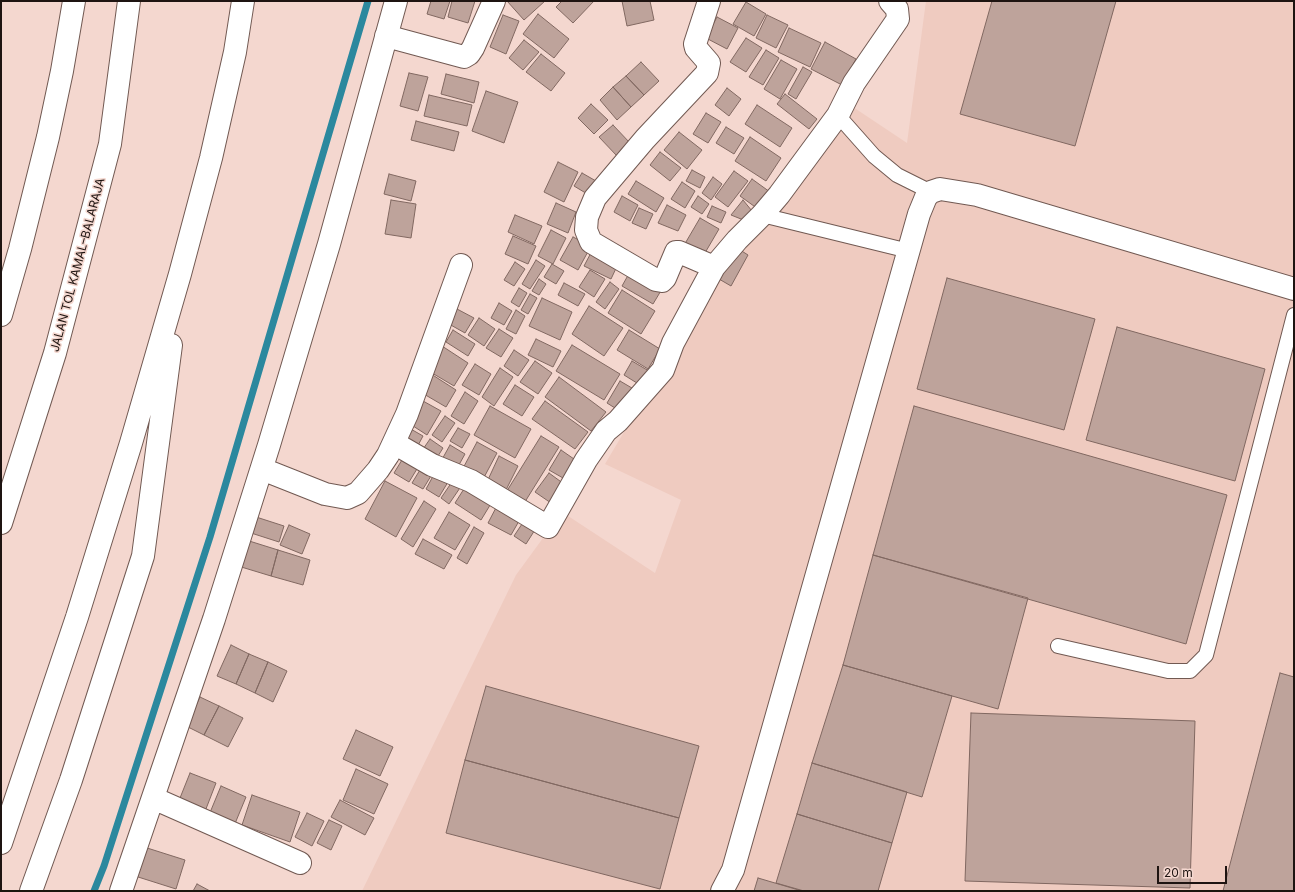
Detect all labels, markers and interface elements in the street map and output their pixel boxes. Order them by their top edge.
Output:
street label: JALAN TOL KAMAL–BALARAJA [48,176,108,354]
scale bar [1159,858,1229,884]
text: 20 m [1164,865,1193,880]

